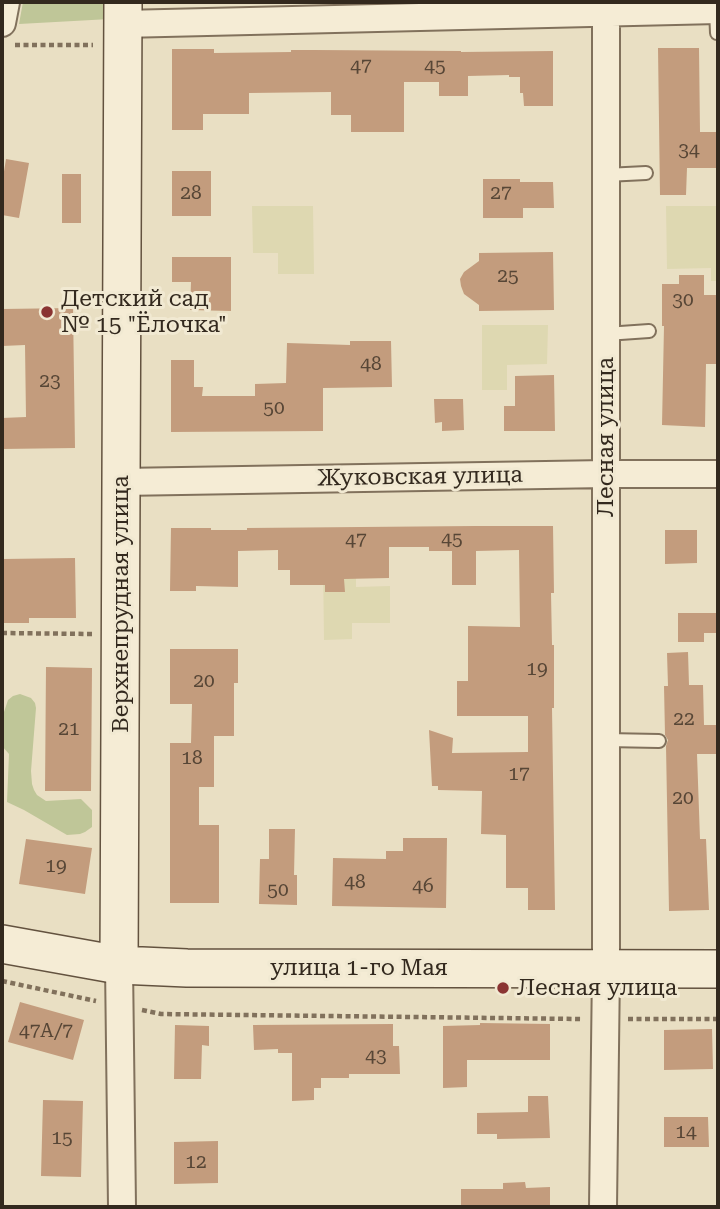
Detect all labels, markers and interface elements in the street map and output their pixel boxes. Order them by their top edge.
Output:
house number: 47 [350,55,372,77]
house number: 45 [424,55,446,77]
house number: 34 [678,139,700,161]
house number: 28 [180,182,202,204]
house number: 27 [490,182,512,204]
house number: 25 [497,265,519,287]
place label: Детский сад № 15 "Ёлочка" [61,285,227,339]
house number: 30 [672,289,694,311]
marker: Детский сад № 15 "Ёлочка" [39,304,55,320]
house number: 48 [360,353,382,375]
street label: Лесная улица [592,357,620,517]
house number: 23 [39,370,61,392]
house number: 50 [263,397,285,419]
street label: Жуковская улица [317,461,523,493]
street label: Верхнепрудная улица [107,475,135,733]
house number: 45 [441,528,463,550]
house number: 47 [345,529,367,551]
house number: 19 [526,658,548,680]
house number: 20 [193,670,215,692]
house number: 22 [673,708,695,730]
house number: 21 [58,718,80,740]
house number: 18 [181,747,203,769]
house number: 17 [508,763,530,785]
house number: 20 [672,787,694,809]
house number: 19 [45,855,67,877]
house number: 48 [344,871,366,893]
house number: 46 [412,875,434,897]
house number: 50 [267,879,289,901]
street label: улица 1-го Мая [270,954,448,982]
place label: Лесная улица [517,974,677,1002]
marker: Лесная улица [495,980,511,996]
house number: 47А/7 [19,1020,73,1042]
house number: 43 [365,1045,387,1067]
house number: 14 [675,1121,697,1143]
house number: 15 [51,1127,73,1149]
house number: 12 [185,1151,207,1173]

